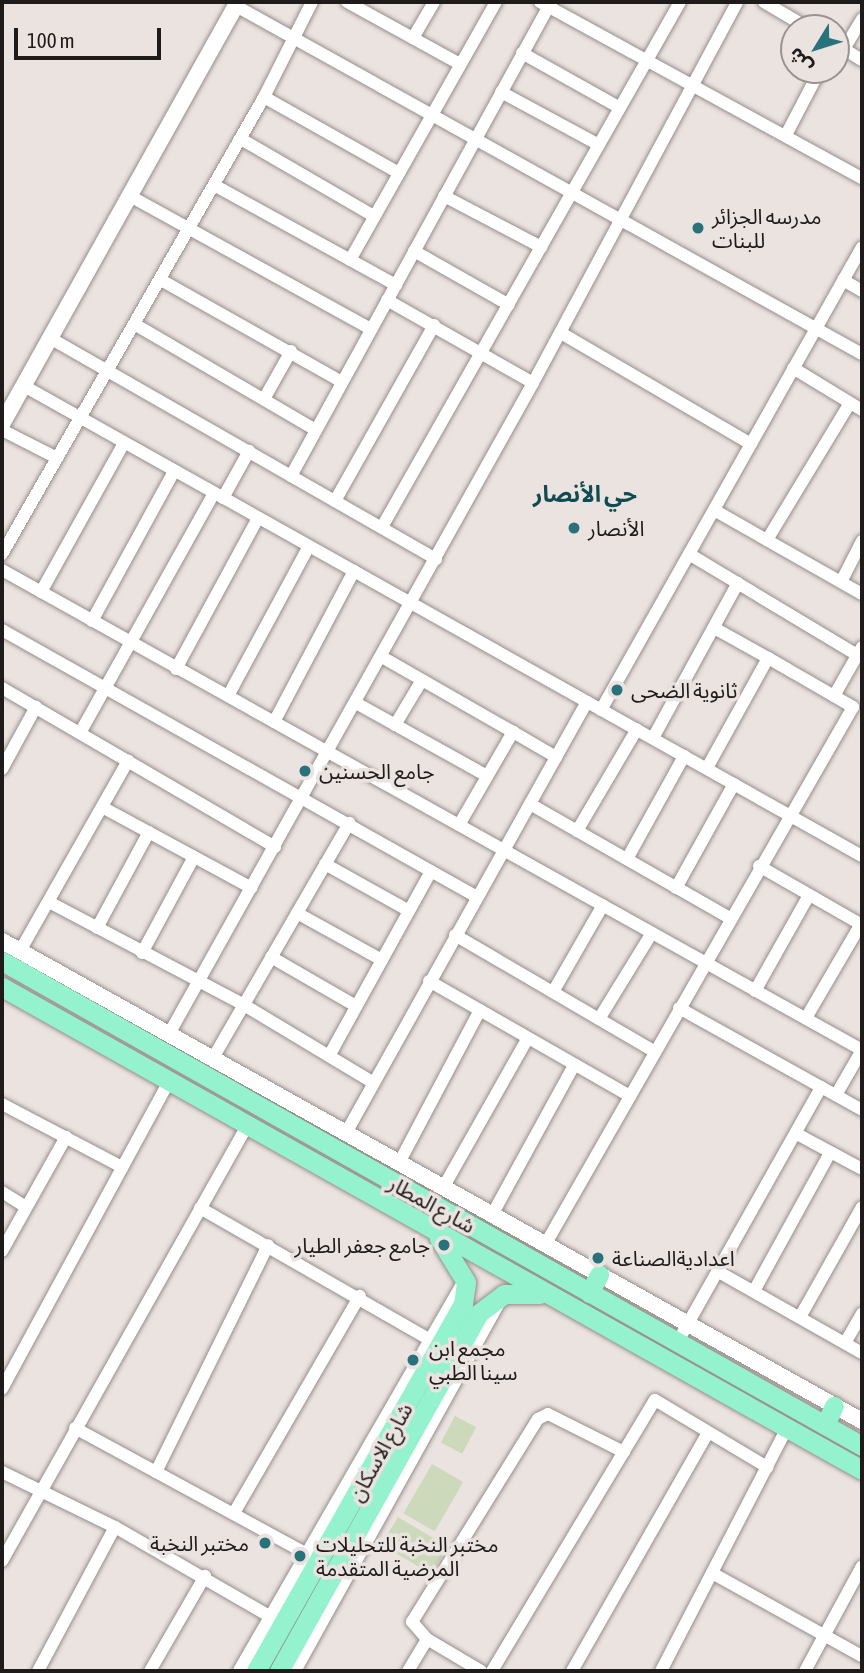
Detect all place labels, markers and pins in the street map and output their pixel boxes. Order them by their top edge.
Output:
place label: مدرسه الجزائر للبنات [712,203,821,253]
marker: مدرسه الجزائر للبنات [690,220,706,236]
place label: الأنصار [588,515,645,541]
marker: الأنصار [566,520,582,536]
place label: ثانوية الضحى [631,677,738,703]
marker: ثانوية الضحى [609,682,625,698]
place label: جامع الحسنين [319,758,435,784]
marker: جامع الحسنين [297,763,313,779]
place label: جامع جعفر الطيار [295,1232,430,1258]
marker: جامع جعفر الطيار [436,1237,452,1253]
place label: اعداديةالصناعة [612,1245,735,1271]
marker: اعداديةالصناعة [590,1250,606,1266]
place label: مجمع ابن سينا الطبي [429,1335,518,1385]
marker: مجمع ابن سينا الطبي [403,1350,423,1370]
place label: مختبر النخبة [150,1530,249,1556]
place label: مختبر النخبة للتحليلات المرضية المتقدمة [316,1531,498,1581]
marker: مختبر النخبة [255,1533,275,1553]
marker: مختبر النخبة للتحليلات المرضية المتقدمة [290,1546,310,1566]

